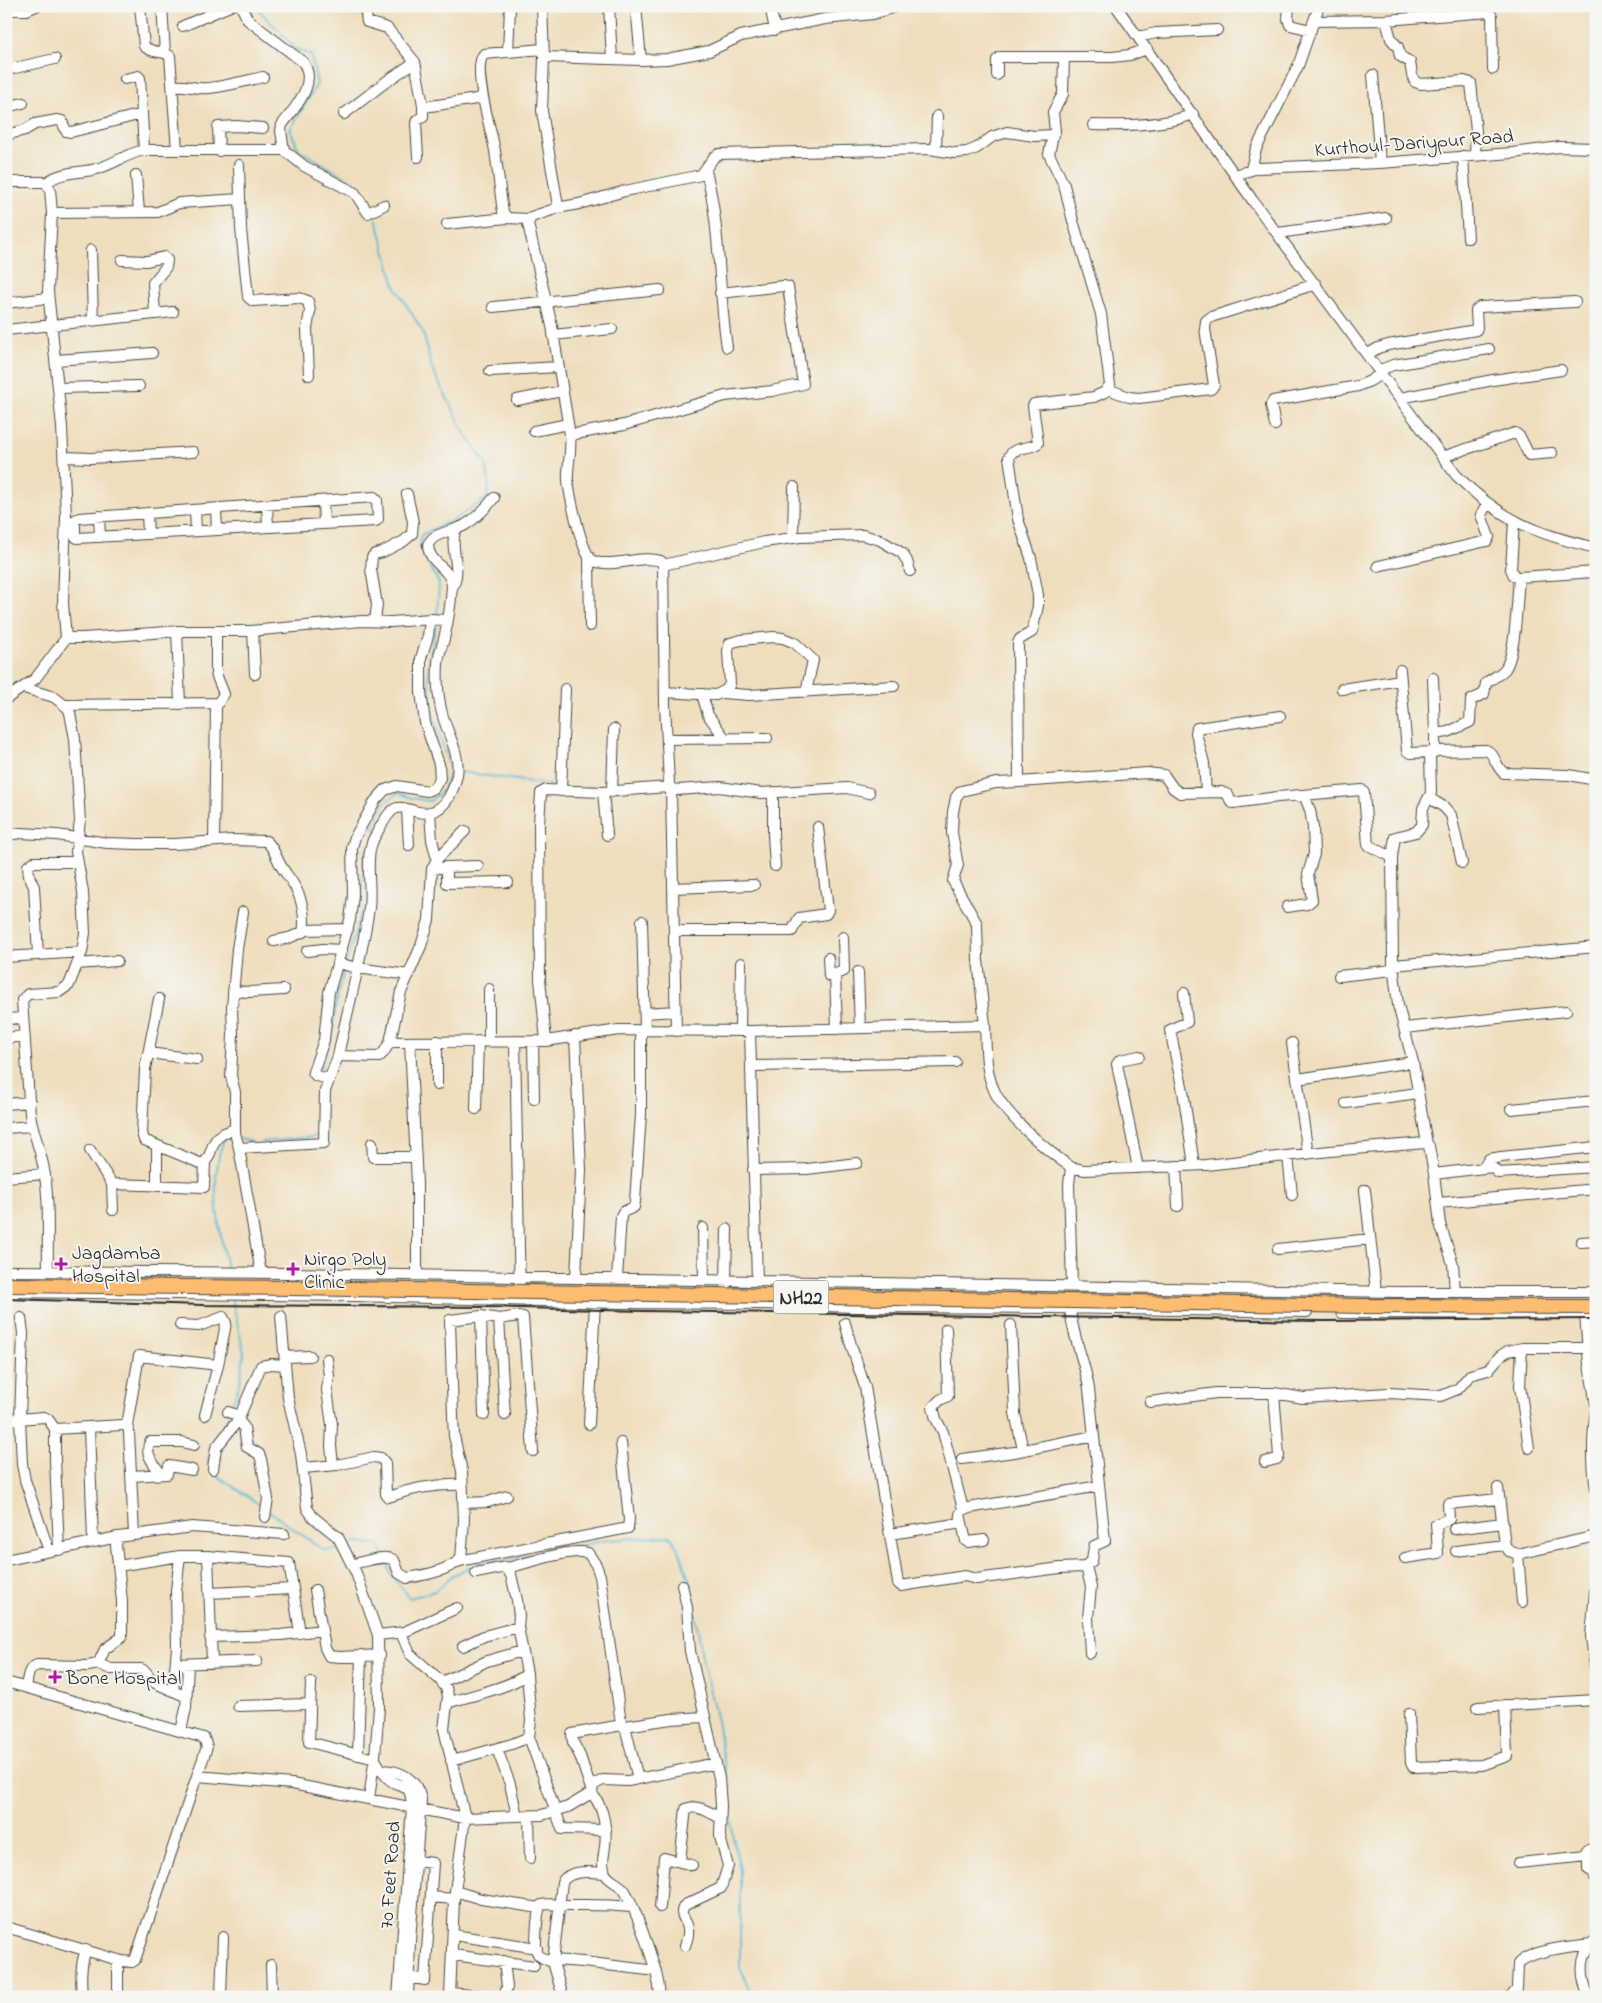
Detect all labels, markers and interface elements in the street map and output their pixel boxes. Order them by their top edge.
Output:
street label: Kurthoul-Dariypur Road [1314,123,1515,166]
place label: Jagdamba Hospital [72,1240,160,1292]
place label: Nirgo Poly Clinic [304,1246,386,1298]
marker: Jagdamba Hospital [54,1257,68,1271]
marker: Nirgo Poly Clinic [286,1262,300,1276]
road number: NH22 [774,1280,828,1314]
place label: Bone Hospital [65,1665,181,1694]
marker: Bone Hospital [48,1670,62,1684]
street label: 70 Feet Road [373,1820,410,1930]

